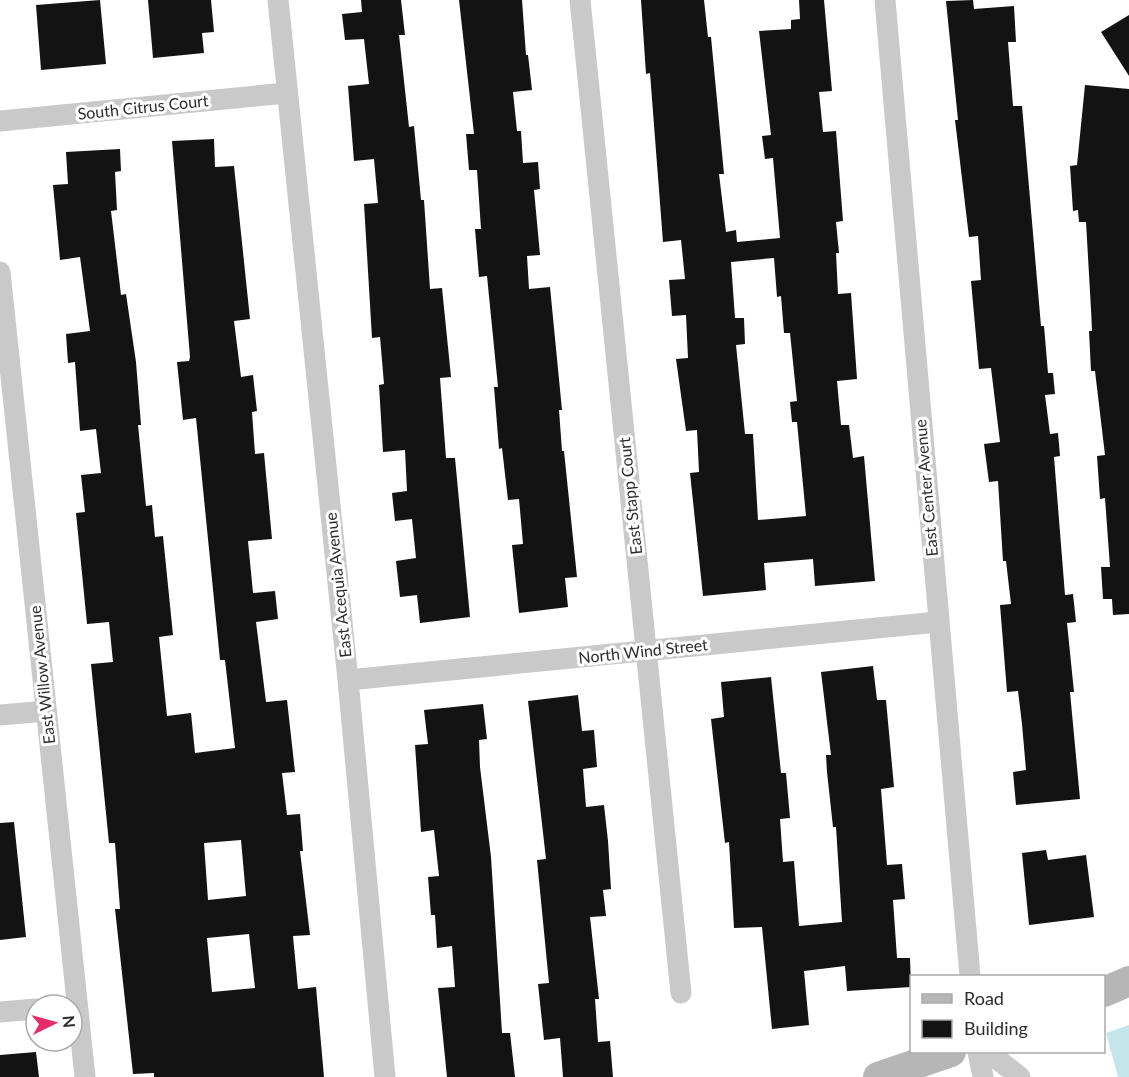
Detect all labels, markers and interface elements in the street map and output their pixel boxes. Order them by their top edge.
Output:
street label: South Citrus Court [77,90,210,123]
street label: East Center Avenue [910,419,941,558]
street label: East Stapp Court [614,436,645,556]
street label: East Acequia Avenue [320,511,355,659]
street label: East Willow Avenue [25,605,58,745]
street label: North Wind Street [577,634,709,667]
legend [910,975,1105,1053]
text: Road [964,987,1004,1009]
north arrow [24,993,84,1053]
text: N [59,1015,79,1029]
text: Building [964,1017,1028,1039]

